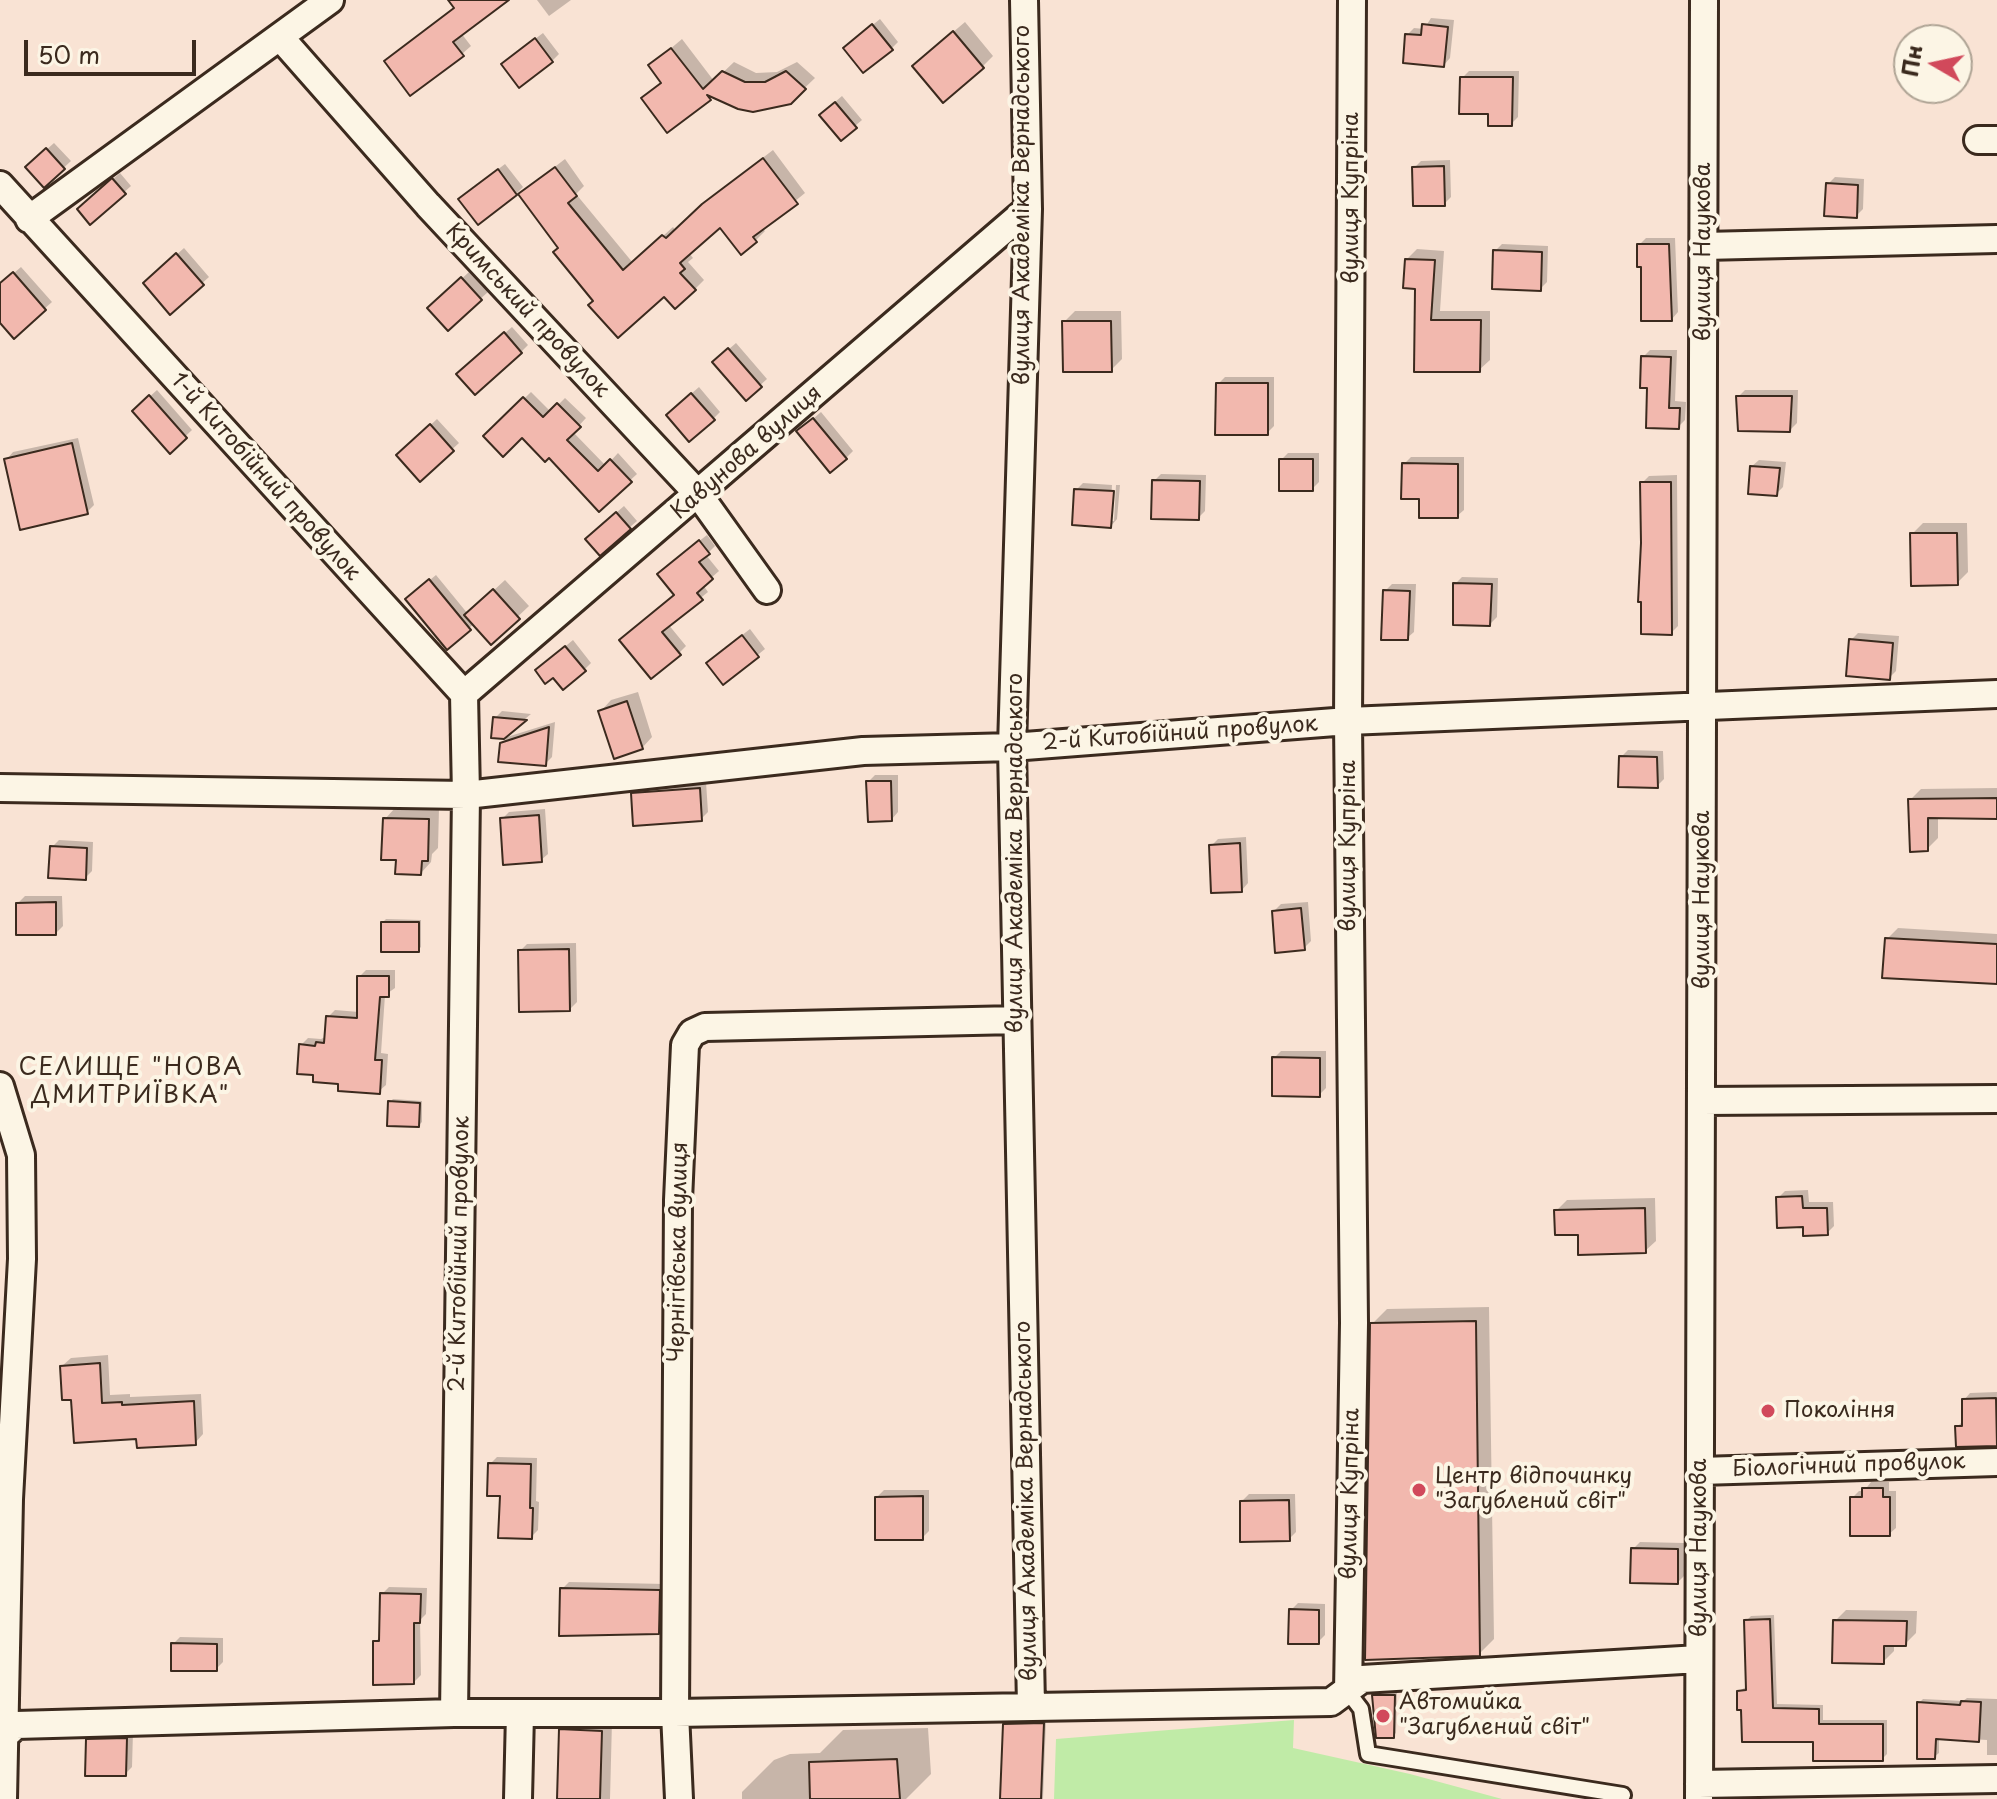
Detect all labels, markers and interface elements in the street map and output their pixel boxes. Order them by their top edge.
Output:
scale bar [28,24,200,74]
north arrow [1893,24,1973,104]
street label: вулиця Академіка Вернадського [1010,25,1036,385]
text: 50 m [38,36,100,72]
text: Пн [1892,42,1930,79]
street label: вулиця Купріна [1339,112,1365,284]
street label: вулиця Наукова [1691,163,1717,341]
street label: Кримський провулок [440,219,614,403]
street label: 1-й Китобійний провулок [165,368,365,586]
street label: Кавунова вулиця [666,381,828,525]
street label: вулиця Академіка Вернадського [1003,673,1029,1033]
street label: 2-й Китобійний провулок [1042,711,1318,757]
street label: вулиця Купріна [1336,760,1362,932]
street label: вулиця Наукова [1690,811,1716,989]
district label: СЕЛИЩЕ "НОВА ДМИТРИЇВКА" [19,1054,243,1110]
street label: 2-й Китобійний провулок [444,1116,476,1392]
street label: Чернігівська вулиця [664,1141,694,1363]
street label: вулиця Академіка Вернадського [1011,1321,1043,1681]
place label: Покоління [1784,1398,1895,1424]
marker: Покоління [1759,1402,1777,1420]
street label: вулиця Купріна [1336,1408,1366,1580]
street label: Біологічний провулок [1732,1449,1966,1483]
street label: вулиця Наукова [1687,1459,1713,1637]
place label: Центр відпочинку "Загублений світ" [1435,1464,1632,1516]
marker: Центр відпочинку "Загублений світ" [1410,1481,1428,1499]
place label: Автомийка "Загублений світ" [1399,1690,1590,1742]
marker: Автомийка "Загублений світ" [1374,1707,1392,1725]

